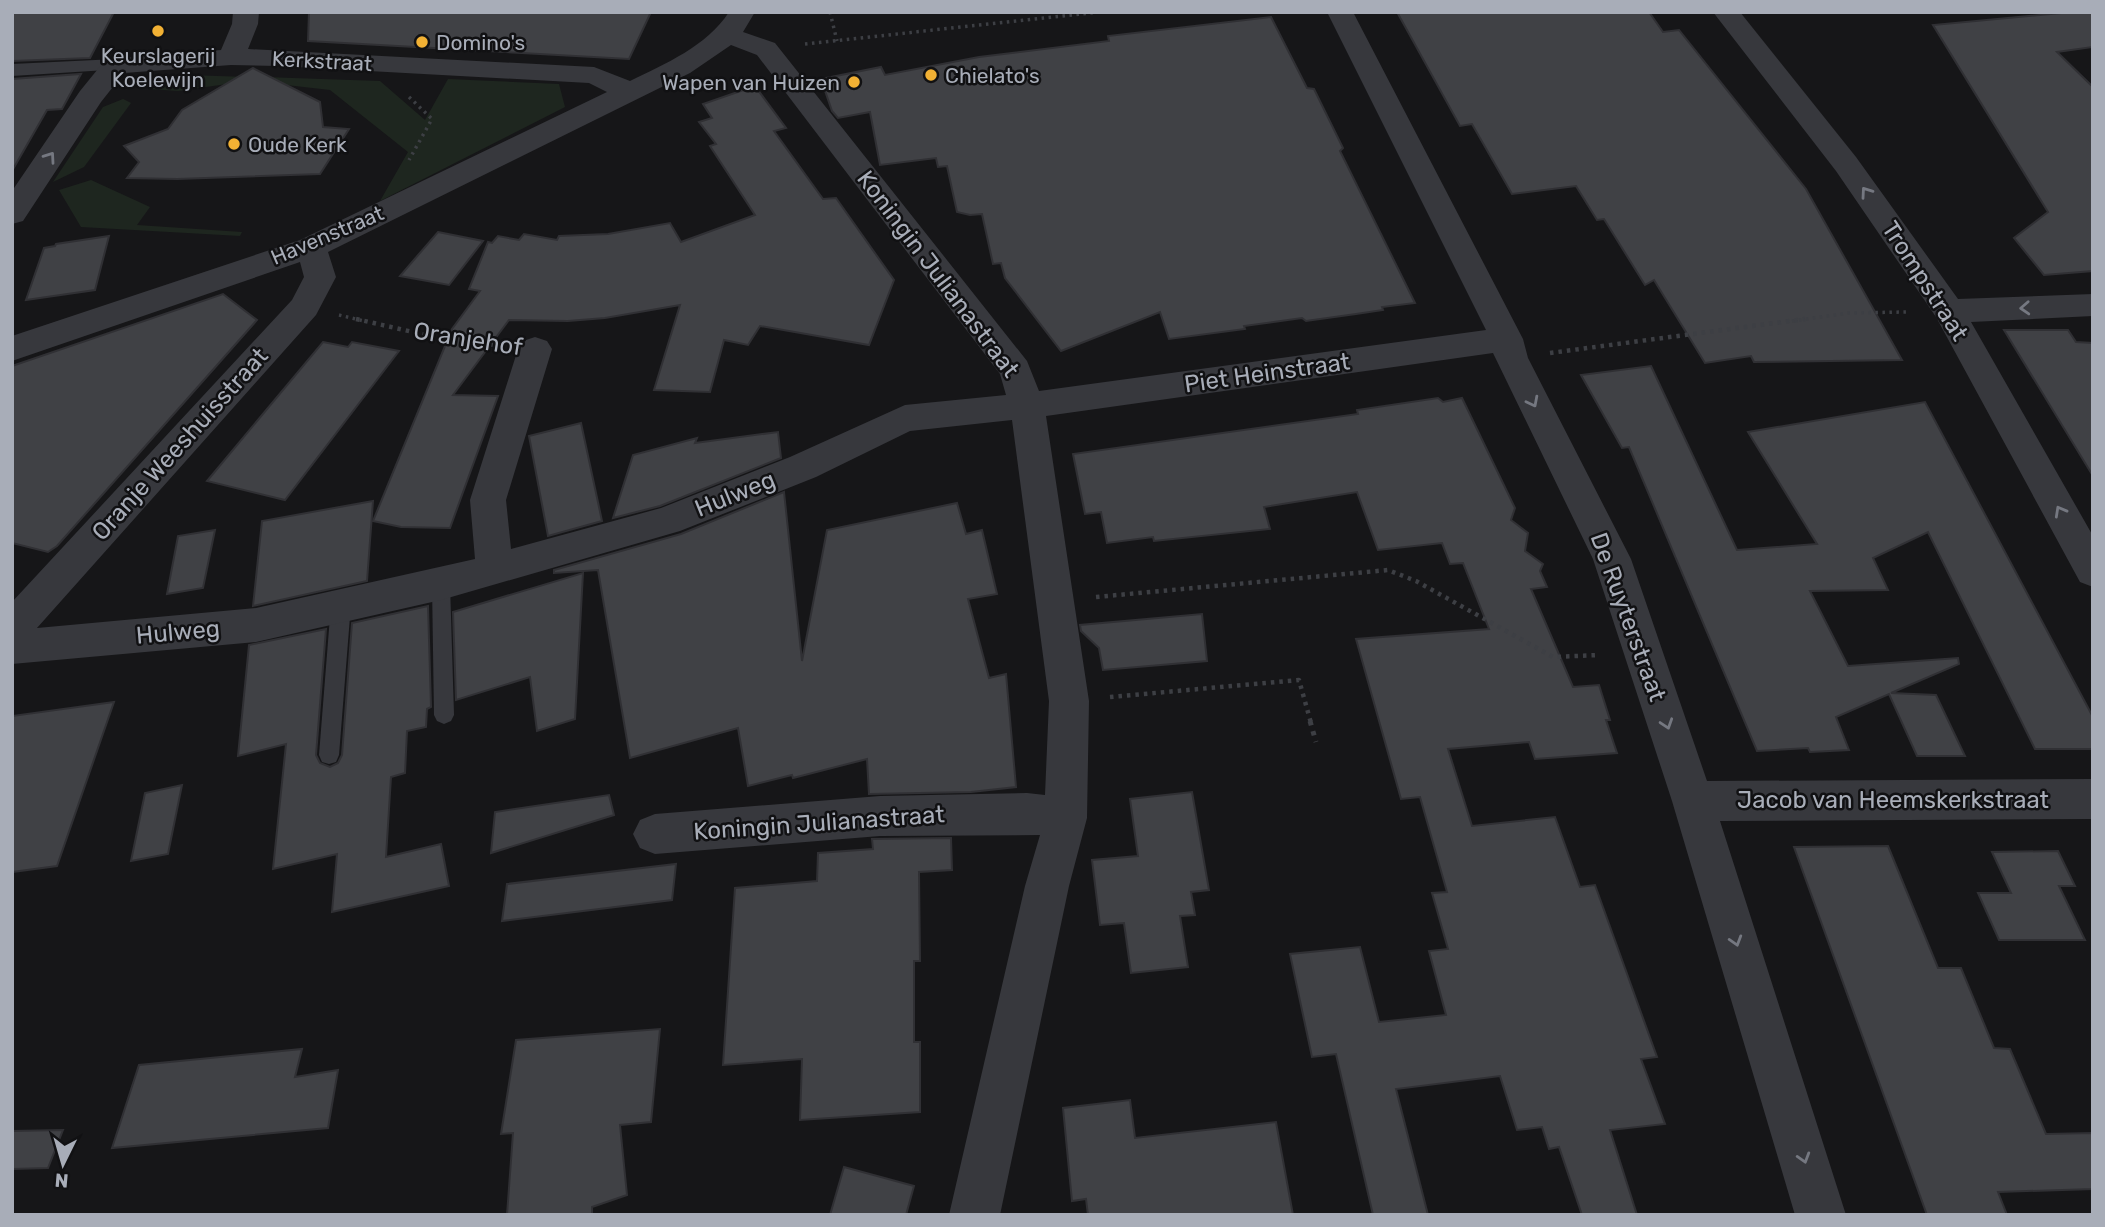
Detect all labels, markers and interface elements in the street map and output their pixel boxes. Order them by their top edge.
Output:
marker: Keurslagerij Koelewijn [150,23,166,39]
place label: Domino's [436,30,525,55]
marker: Domino's [414,34,430,50]
place label: Keurslagerij Koelewijn [101,43,215,92]
street label: Kerkstraat [271,46,373,76]
place label: Chielato's [945,63,1040,88]
marker: Chielato's [923,67,939,83]
place label: Wapen van Huizen [662,70,840,95]
marker: Wapen van Huizen [846,74,862,90]
place label: Oude Kerk [248,132,347,157]
marker: Oude Kerk [226,136,242,152]
one-way arrow [42,152,54,165]
street label: Koningin Julianastraat [851,165,1025,383]
one-way arrow [1862,187,1874,200]
street label: Havenstraat [267,200,387,270]
street label: Trompstraat [1876,216,1974,346]
one-way arrow [2019,300,2030,315]
street label: Oranjehof [411,317,525,362]
street label: Oranje Weeshuisstraat [86,342,274,546]
street label: Piet Heinstraat [1182,348,1352,398]
one-way arrow [1525,395,1539,407]
street label: Hulweg [691,465,779,523]
one-way arrow [2055,506,2068,519]
street label: De Ruyterstraat [1584,529,1672,705]
street label: Hulweg [135,614,221,650]
one-way arrow [1659,718,1673,730]
street label: Jacob van Heemskerkstraat [1737,786,2049,814]
street label: Koningin Julianastraat [693,800,945,846]
one-way arrow [1728,935,1743,947]
north arrow [28,1129,98,1199]
one-way arrow [1795,1152,1810,1164]
text: N [54,1168,69,1192]

